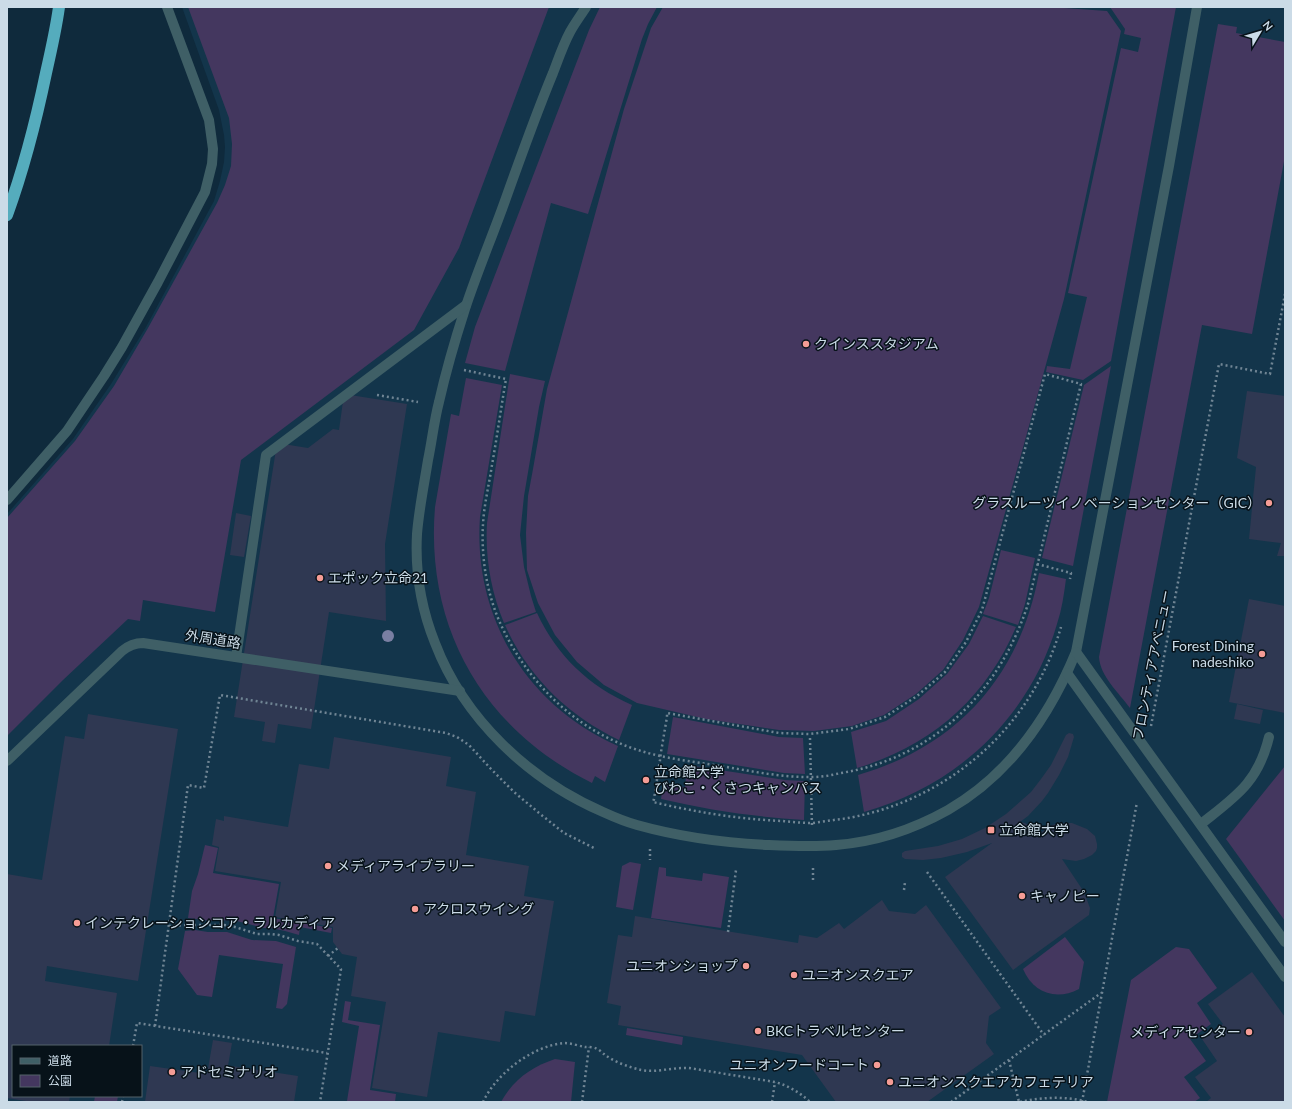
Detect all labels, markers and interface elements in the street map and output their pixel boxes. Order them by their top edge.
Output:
north arrow [1240,12,1280,52]
text: N [1261,18,1276,33]
place label: クインススタジアム [814,335,939,352]
marker: クインススタジアム [801,339,811,349]
place label: グラスルーツイノベーションセンター（GIC） [972,494,1261,511]
marker: グラスルーツイノベーションセンター（GIC） [1264,498,1274,508]
place label: エポック立命21 [328,569,428,586]
marker: エポック立命21 [315,573,325,583]
street label: フロンティアアベニュー [1129,588,1174,742]
street label: 外周道路 [184,626,242,651]
place label: Forest Dining nadeshiko [1172,637,1254,670]
marker: Forest Dining nadeshiko [1257,649,1267,659]
place label: 立命館大学 びわこ・くさつキャンパス [654,763,822,796]
marker: 立命館大学 びわこ・くさつキャンパス [641,775,651,785]
place label: 立命館大学 [999,821,1069,838]
marker: 立命館大学 [986,825,996,835]
place label: メディアライブラリー [336,857,475,874]
marker: メディアライブラリー [323,861,333,871]
place label: キャノピー [1030,887,1100,904]
marker: キャノピー [1017,891,1027,901]
place label: アクロスウイング [423,900,534,917]
marker: アクロスウイング [410,904,420,914]
place label: インテクレーションコア・ラルカディア [85,914,335,931]
marker: インテクレーションコア・ラルカディア [72,918,82,928]
place label: ユニオンショップ [626,957,738,974]
marker: ユニオンショップ [741,961,751,971]
place label: ユニオンスクエア [802,966,914,983]
marker: ユニオンスクエア [789,970,799,980]
place label: BKCトラベルセンター [766,1022,905,1039]
place label: メディアセンター [1130,1023,1241,1040]
marker: BKCトラベルセンター [753,1026,763,1036]
marker: メディアセンター [1244,1027,1254,1037]
legend [12,1045,142,1097]
text: 道路 [48,1053,72,1068]
place label: ユニオンフードコート [729,1056,869,1073]
marker: ユニオンフードコート [872,1060,882,1070]
place label: アドセミナリオ [180,1063,278,1080]
marker: アドセミナリオ [167,1067,177,1077]
text: 公園 [48,1073,72,1088]
place label: ユニオンスクエアカフェテリア [898,1073,1094,1090]
marker: ユニオンスクエアカフェテリア [885,1077,895,1087]

